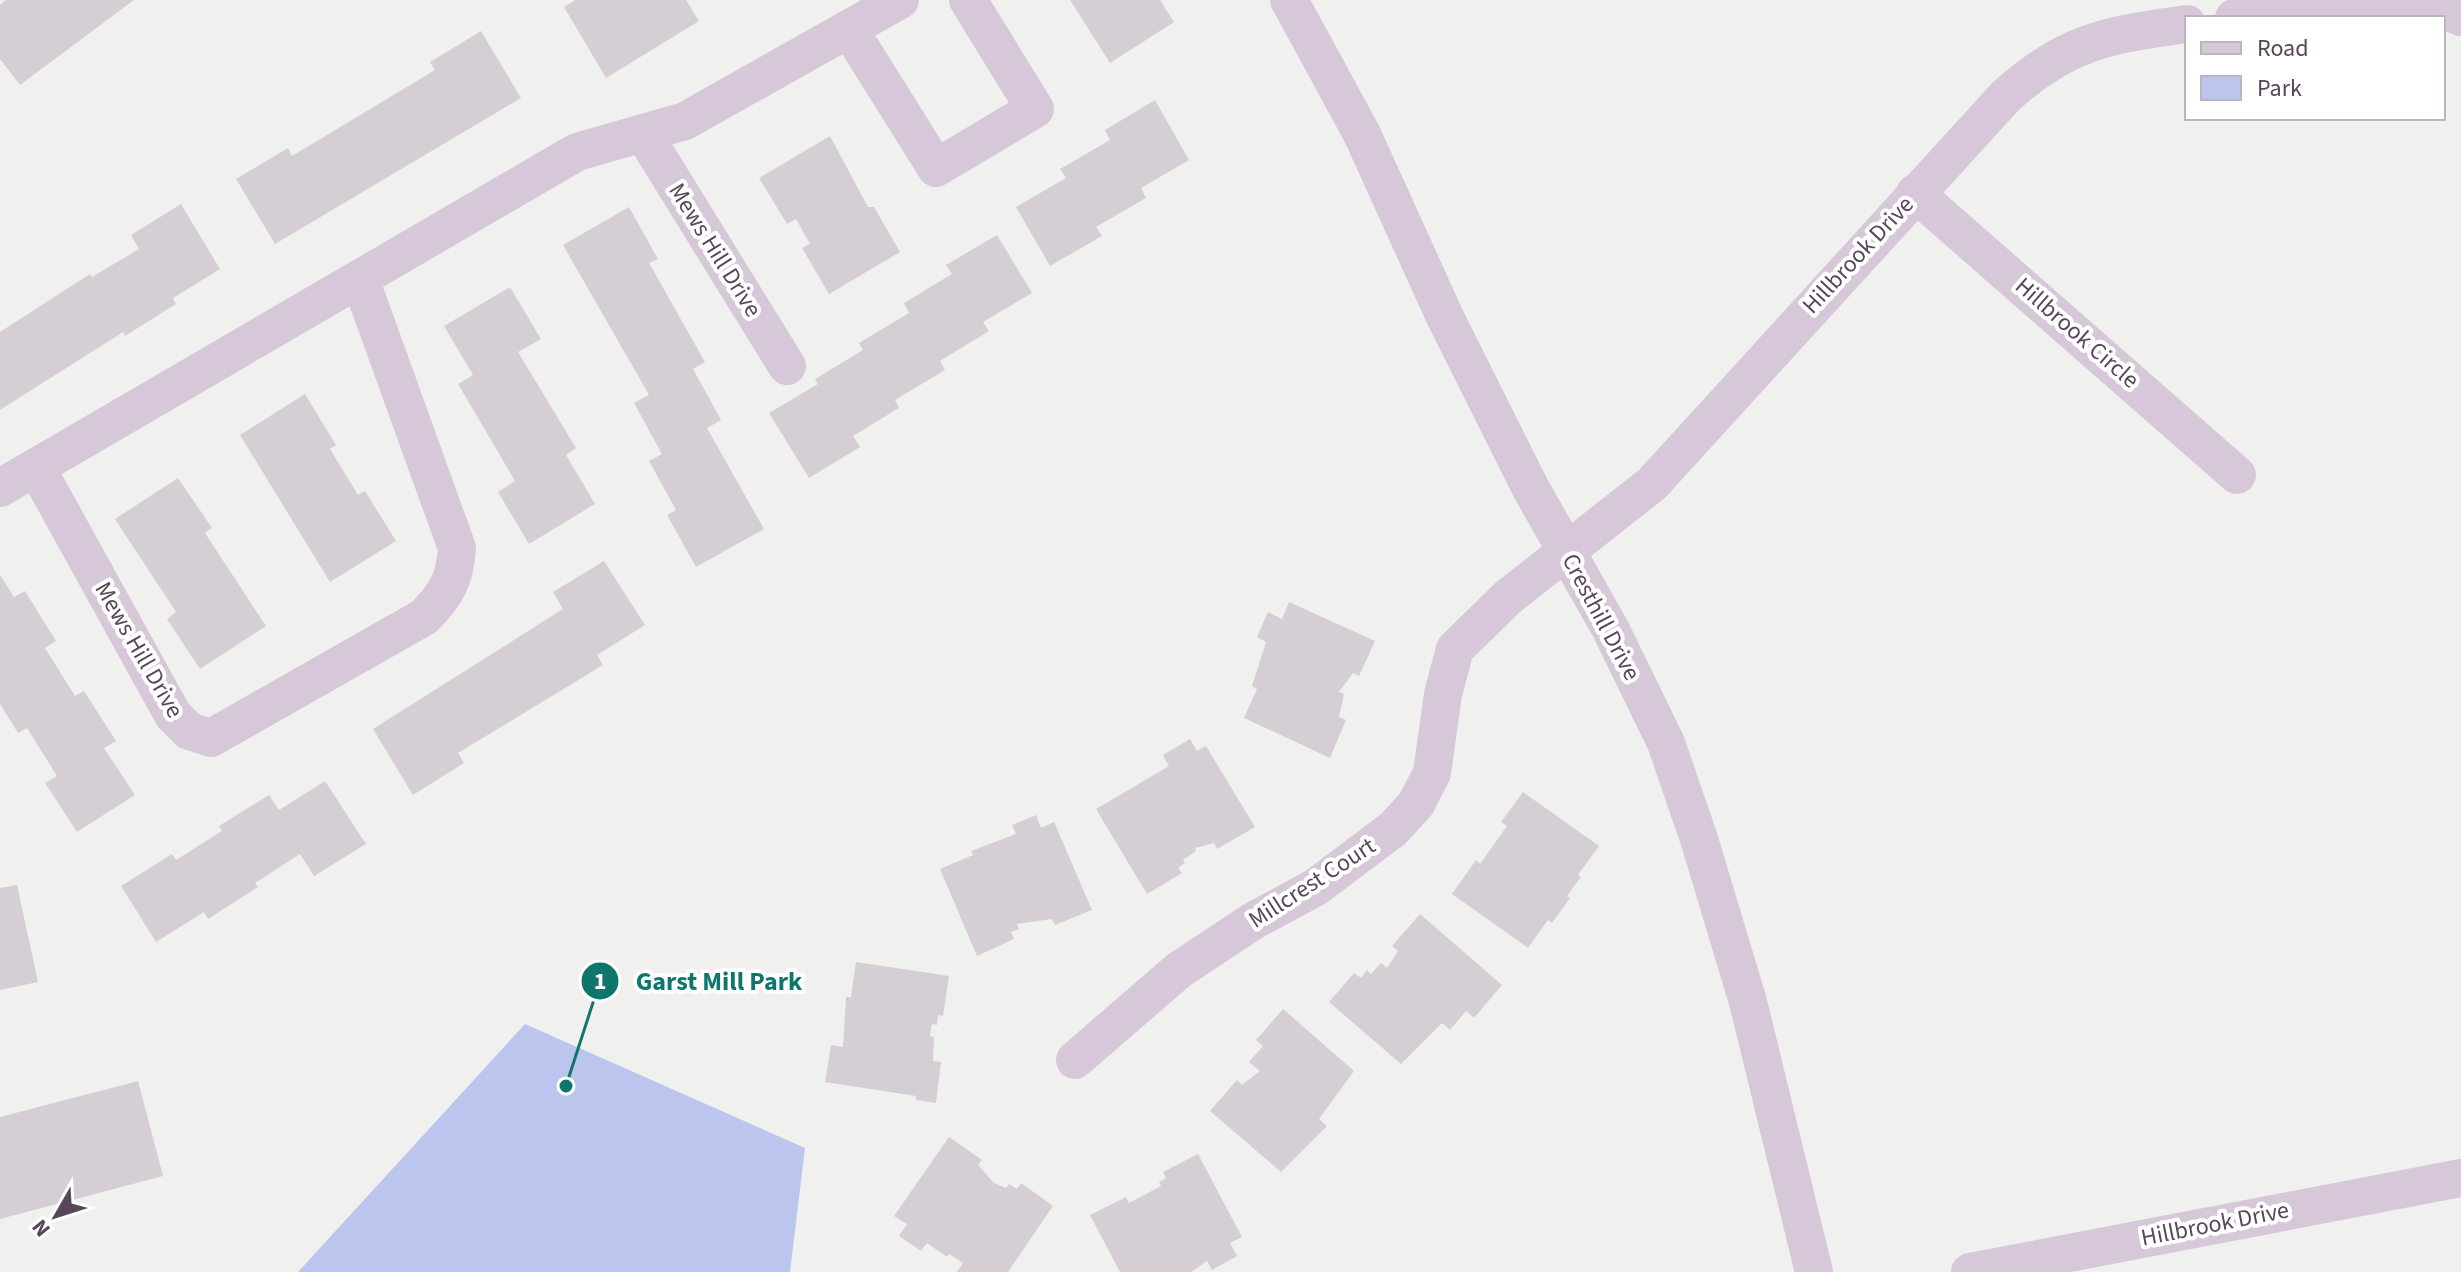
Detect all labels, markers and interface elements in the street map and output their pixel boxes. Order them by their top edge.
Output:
legend [2185,16,2445,120]
text: Road [2257,31,2309,66]
text: Park [2257,71,2302,106]
street label: Mews Hill Drive [660,176,770,324]
street label: Hillbrook Drive [1794,188,1922,322]
street label: Hillbrook Circle [2007,269,2147,397]
street label: Cresthill Drive [1553,547,1649,687]
street label: Mews Hill Drive [86,575,192,725]
street label: Millcrest Court [1242,829,1382,937]
callout: Garst Mill Park [580,956,819,1006]
text: Garst Mill Park [636,963,803,1000]
text: 1 [594,964,606,999]
north arrow [16,1176,96,1256]
street label: Hillbrook Drive [2138,1193,2292,1255]
text: N [24,1212,58,1244]

